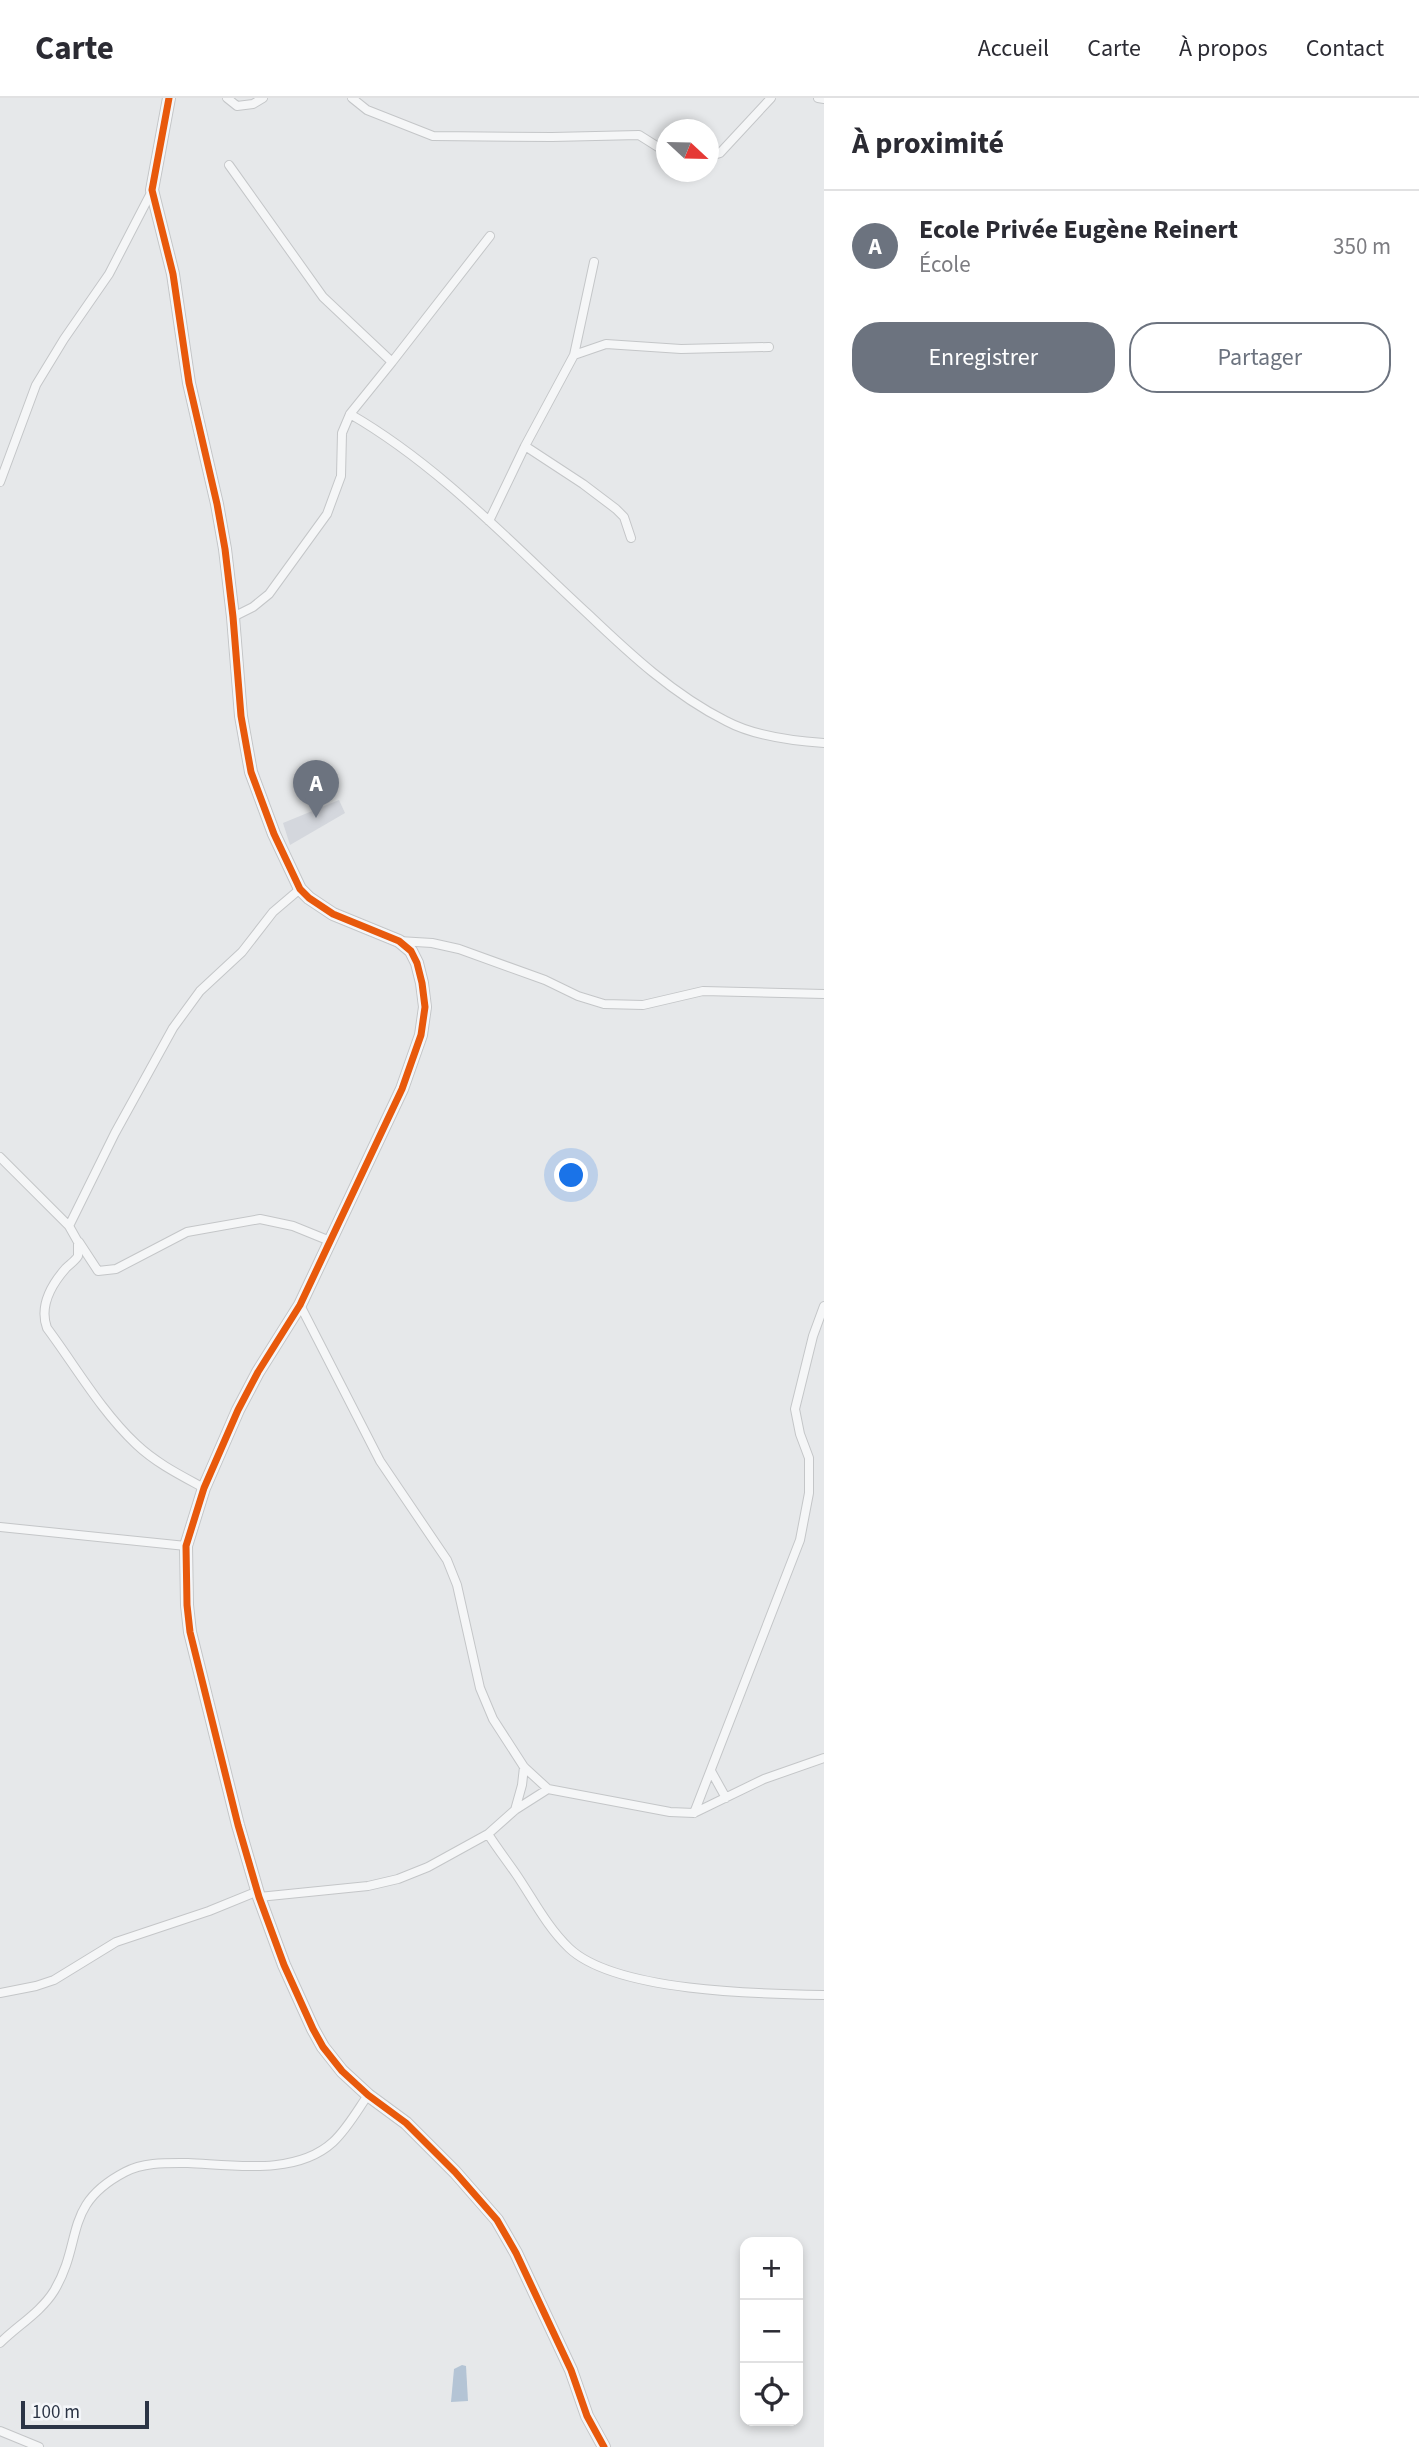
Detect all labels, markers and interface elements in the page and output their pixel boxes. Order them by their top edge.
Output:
text: Carte [35,25,114,72]
text: Accueil [978,31,1049,66]
text: Carte [1087,31,1141,66]
text: À propos [1179,31,1268,66]
text: Contact [1306,31,1384,66]
north arrow [656,119,719,182]
text: À proximité [852,122,1004,165]
text: Ecole Privée Eugène Reinert [919,211,1238,248]
text: A [868,230,882,263]
text: 350 m [1333,230,1391,263]
text: École [919,248,971,281]
button: Enregistrer [852,322,1115,393]
button: Partager [1129,322,1391,393]
pin: A [293,760,339,818]
your location [554,1158,588,1192]
map controls [740,2237,803,2426]
button: + [740,2237,803,2300]
button: − [740,2300,803,2363]
button: locate [740,2363,803,2426]
scale bar [21,2398,149,2430]
text: 100 m [32,2399,80,2426]

